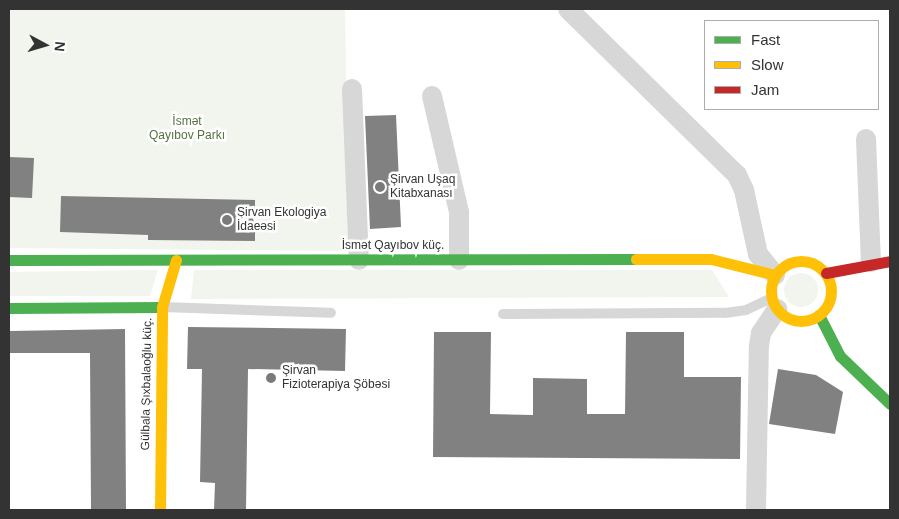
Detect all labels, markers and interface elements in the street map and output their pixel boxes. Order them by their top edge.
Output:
north arrow [20,20,70,70]
legend [704,20,879,110]
text: Fast [751,31,780,48]
text: N [51,41,68,52]
text: Slow [751,56,784,73]
text: Jam [751,81,779,98]
park label: İsmət Qayıbov Parkı [149,115,225,143]
place label: Şirvan Uşaq Kitabxanası [390,173,455,201]
marker: Şirvan Uşaq Kitabxanası [374,181,386,193]
place label: Şirvan Ekologiya İdaeəsi [237,206,326,234]
marker: Şirvan Ekologiya İdaeəsi [221,214,233,226]
street label: İsmət Qayıbov küç. [342,239,444,253]
street label: Gülbala Şıxbalaoğlu küç. [139,318,155,450]
place label: Şirvan Fizioterapiya Şöbəsi [282,364,390,392]
marker: Şirvan Fizioterapiya Şöbəsi [264,371,278,385]

